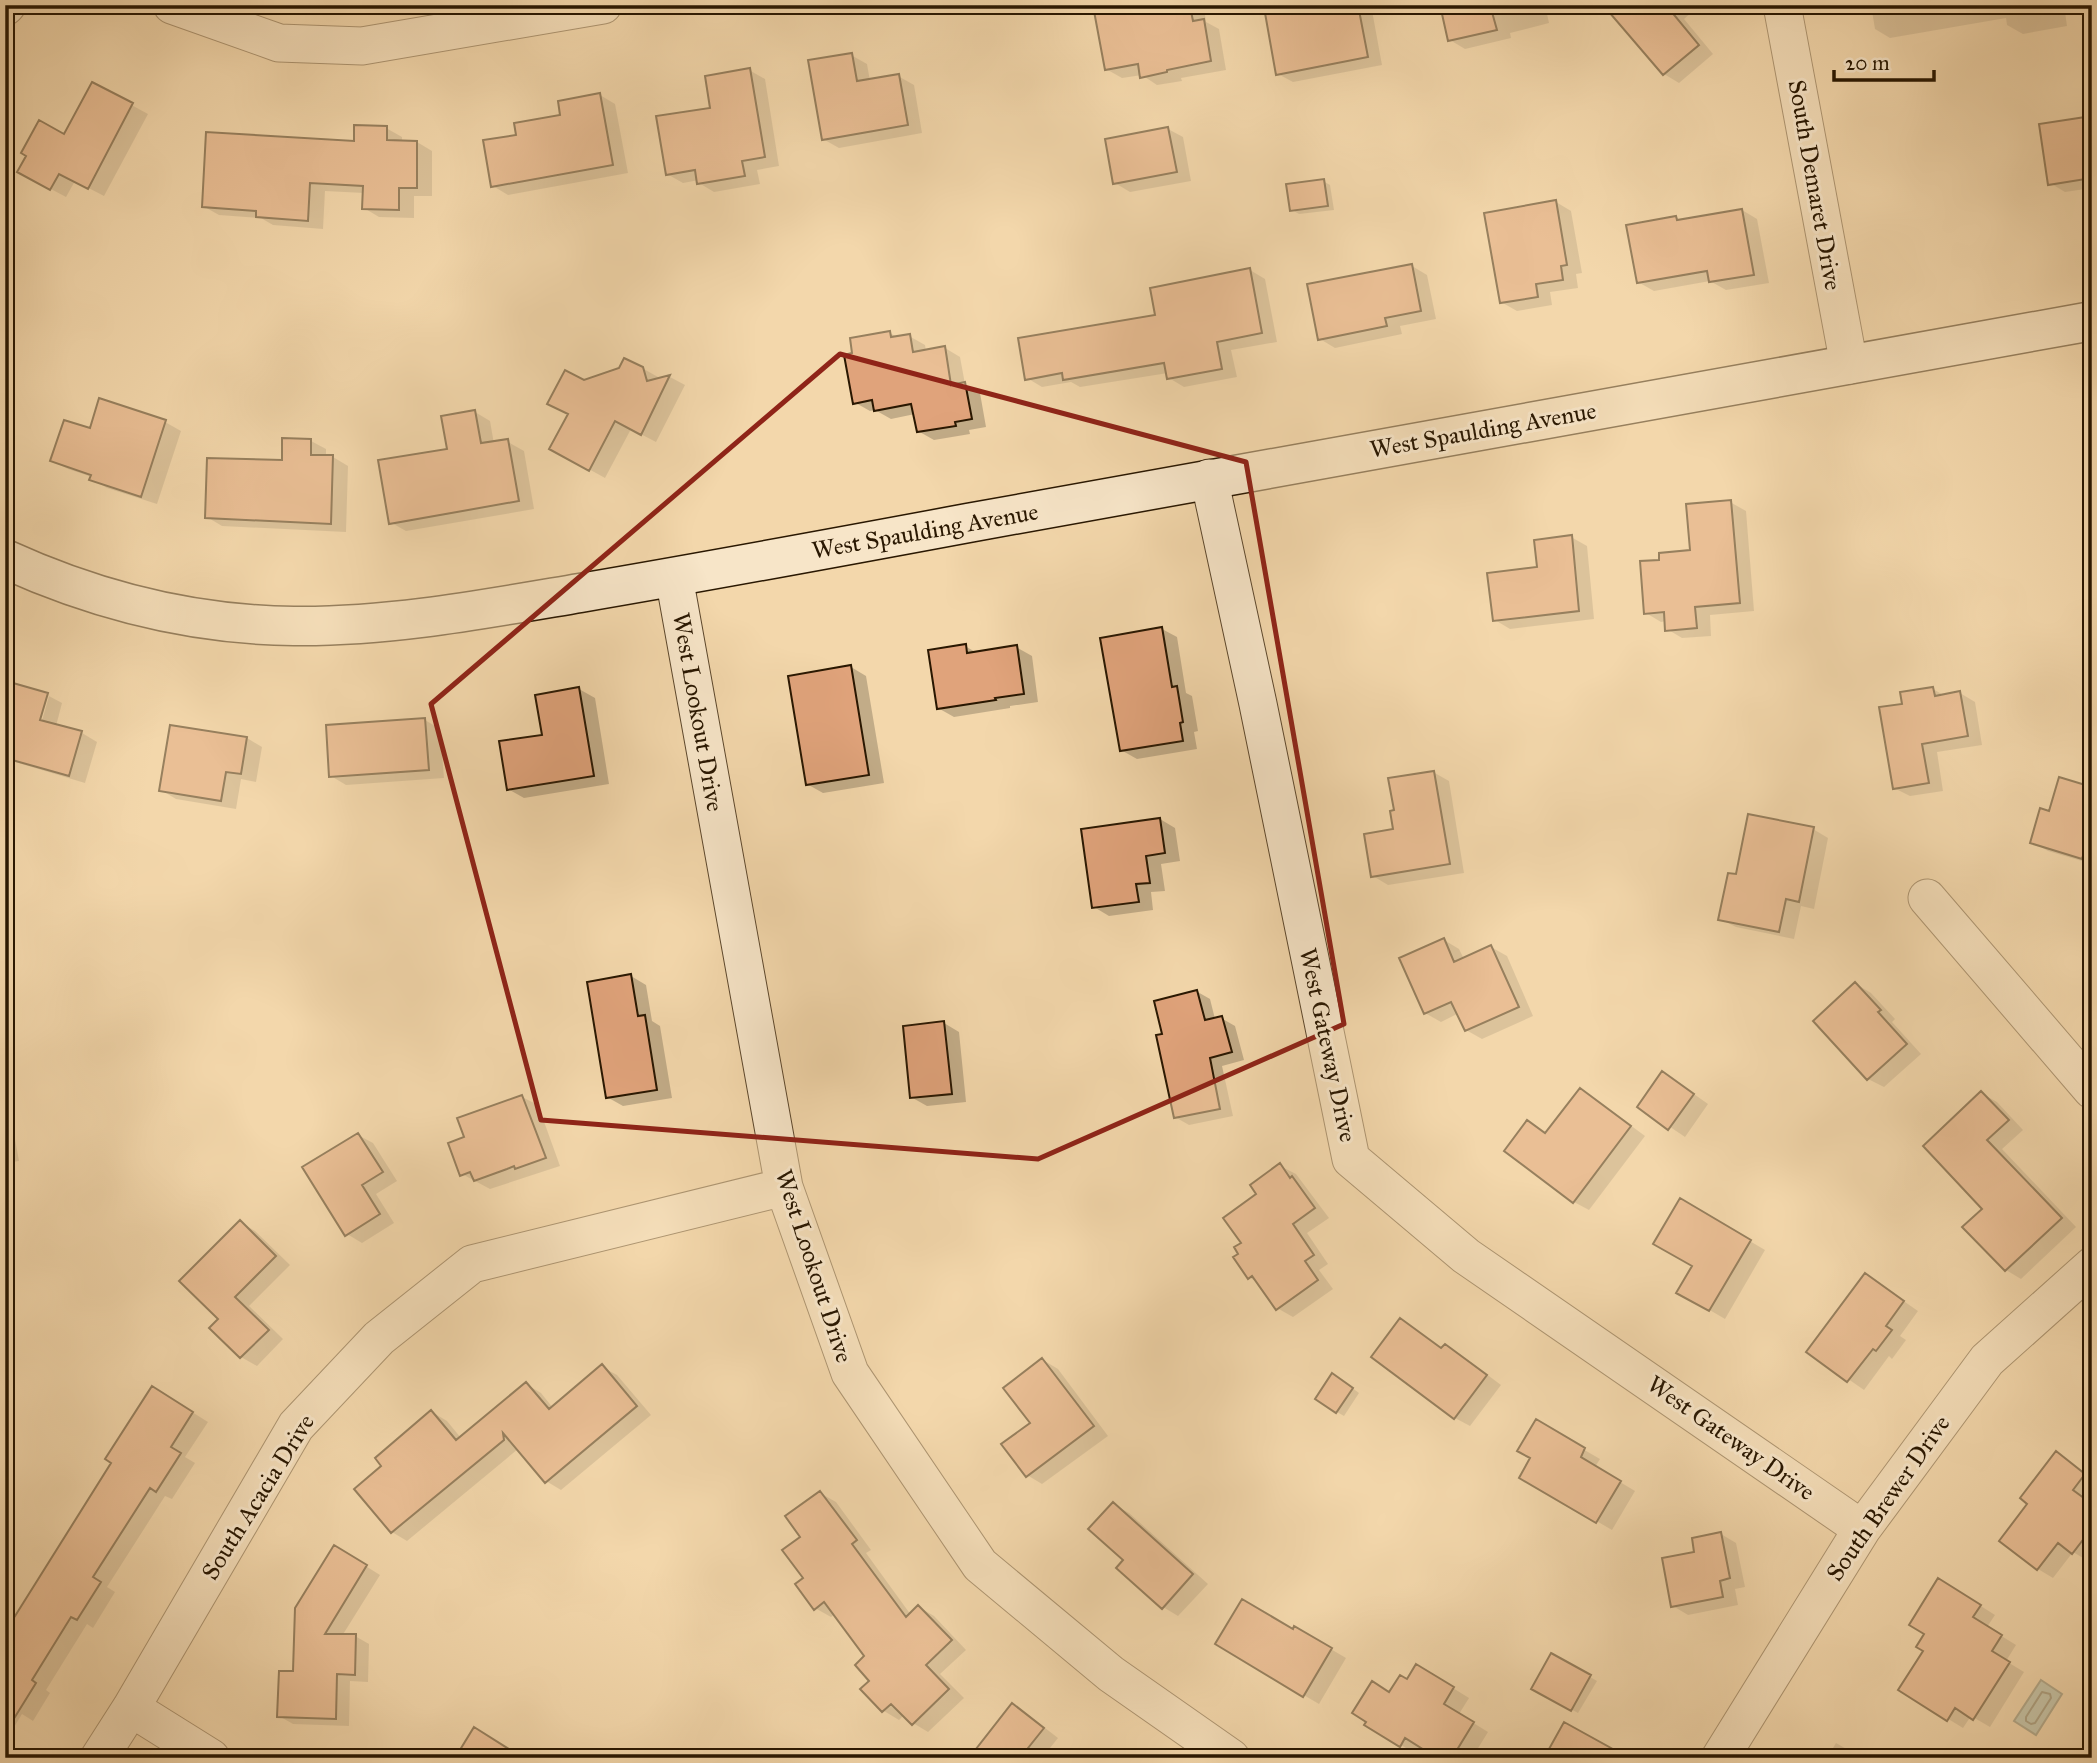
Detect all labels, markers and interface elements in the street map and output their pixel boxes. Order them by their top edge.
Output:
scale bar [1834,38,1934,82]
text: 20 m [1845,50,1890,76]
street label: South Demaret Drive [1782,77,1848,293]
street label: West Spaulding Avenue [1367,395,1599,465]
street label: West Spaulding Avenue [809,496,1041,566]
street label: West Lookout Drive [666,610,730,814]
street label: West Gateway Drive [1293,945,1363,1145]
street label: West Lookout Drive [769,1166,859,1366]
street label: West Gateway Drive [1641,1369,1821,1507]
street label: South Acacia Drive [195,1409,321,1585]
street label: South Brewer Drive [1820,1409,1956,1587]

